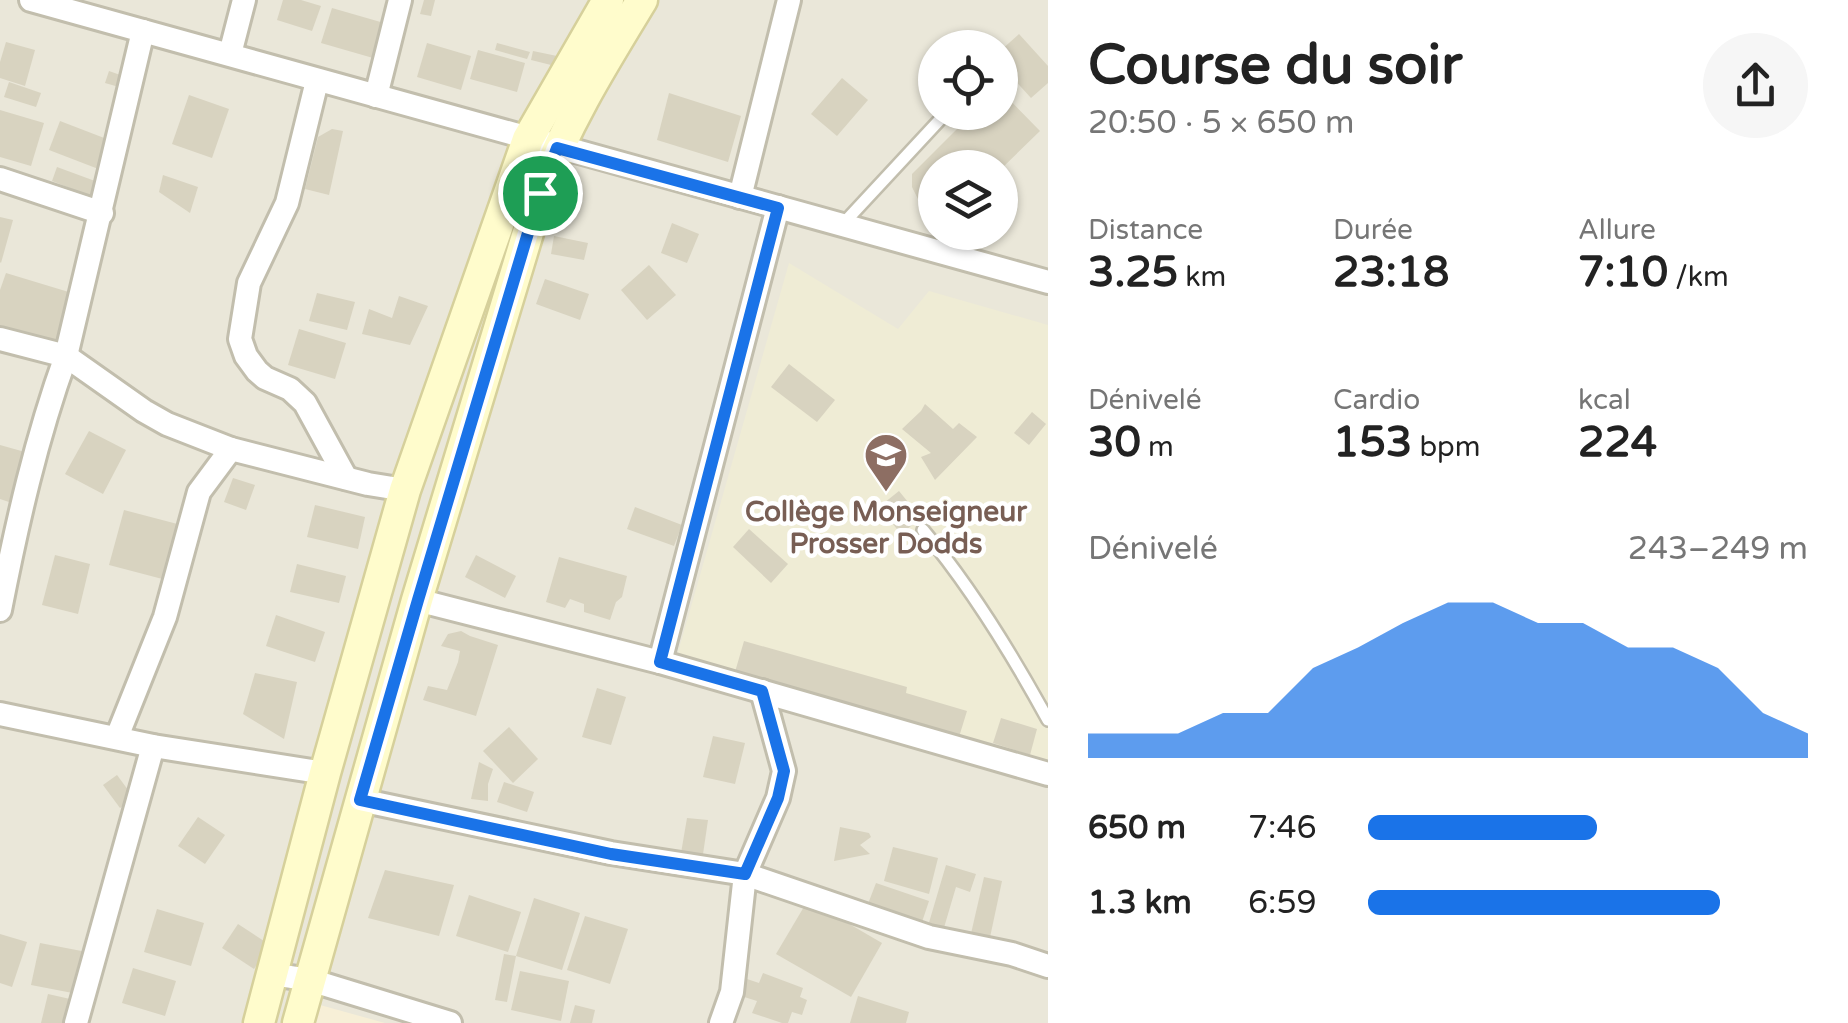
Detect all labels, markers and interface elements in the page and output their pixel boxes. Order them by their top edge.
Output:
map controls [918,30,1018,250]
button: locate [918,30,1018,130]
text: Course du soir [1088,33,1462,99]
button: share [1703,33,1808,138]
text: 20:50 · 5 × 650 m [1088,104,1354,142]
button: layers [918,150,1018,250]
pin [498,151,583,236]
icon: arrive [513,166,568,221]
text: Distance [1088,213,1203,247]
text: Durée [1333,213,1413,247]
text: Allure [1578,213,1656,247]
text: 3.25 [1088,247,1178,298]
text: 23:18 [1333,247,1449,298]
text: 7:10 [1578,247,1668,298]
text: km [1178,260,1226,294]
text: /km [1668,260,1729,294]
text: Dénivelé [1088,383,1202,417]
text: Cardio [1333,383,1420,417]
text: kcal [1578,383,1631,417]
text: 30 [1088,417,1141,468]
text: 153 [1333,417,1412,468]
text: 224 [1578,417,1657,468]
text: m [1141,430,1174,464]
text: bpm [1412,430,1480,464]
school or university icon: Collège Monseigneur Prosser Dodds [863,432,909,493]
place label: Collège Monseigneur Prosser Dodds [745,495,1028,561]
text: Dénivelé [1088,530,1218,568]
text: 243–249 m [1628,530,1808,568]
text: 650 m [1088,809,1186,847]
text: 7:46 [1248,809,1317,847]
text: 1.3 km [1088,884,1192,922]
text: 6:59 [1248,884,1317,922]

